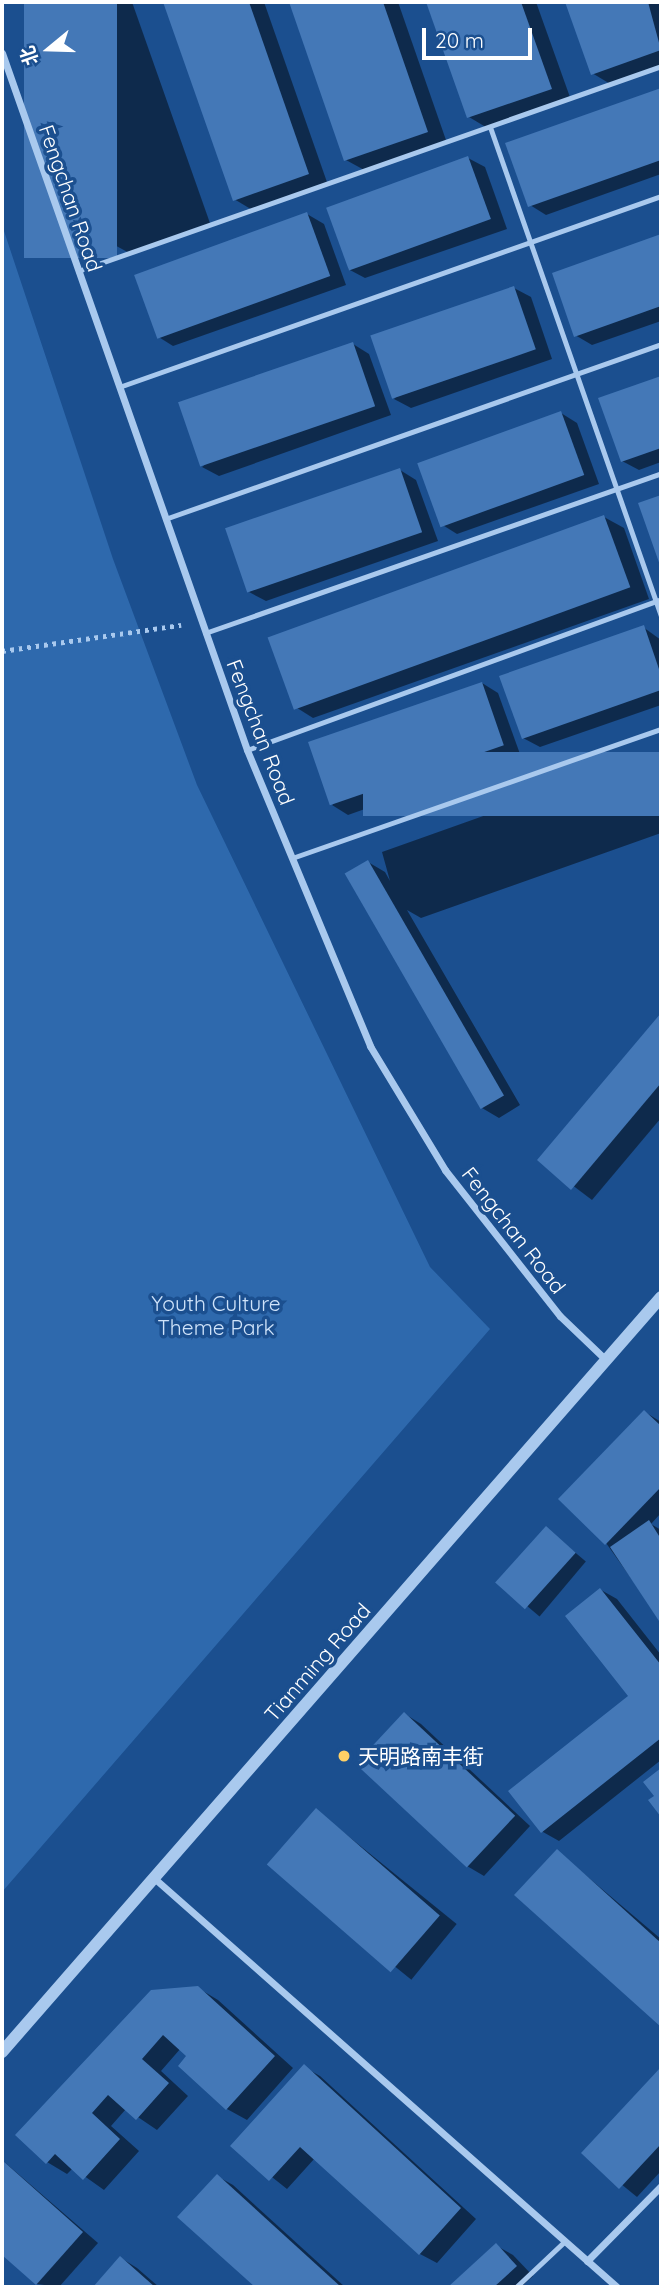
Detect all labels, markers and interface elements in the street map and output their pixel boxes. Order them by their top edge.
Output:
north arrow [14,14,84,84]
scale bar [425,14,535,58]
text: 20 m [435,27,484,53]
text: 北 [15,43,44,69]
street label: Fengchan Road [34,121,108,275]
street label: Fengchan Road [222,656,300,808]
street label: Fengchan Road [457,1162,571,1298]
park label: Youth Culture Theme Park [151,1290,281,1340]
street label: Tianming Road [259,1598,375,1726]
place label: 天明路南丰街 [358,1743,484,1769]
marker: 天明路南丰街 [336,1748,352,1764]

